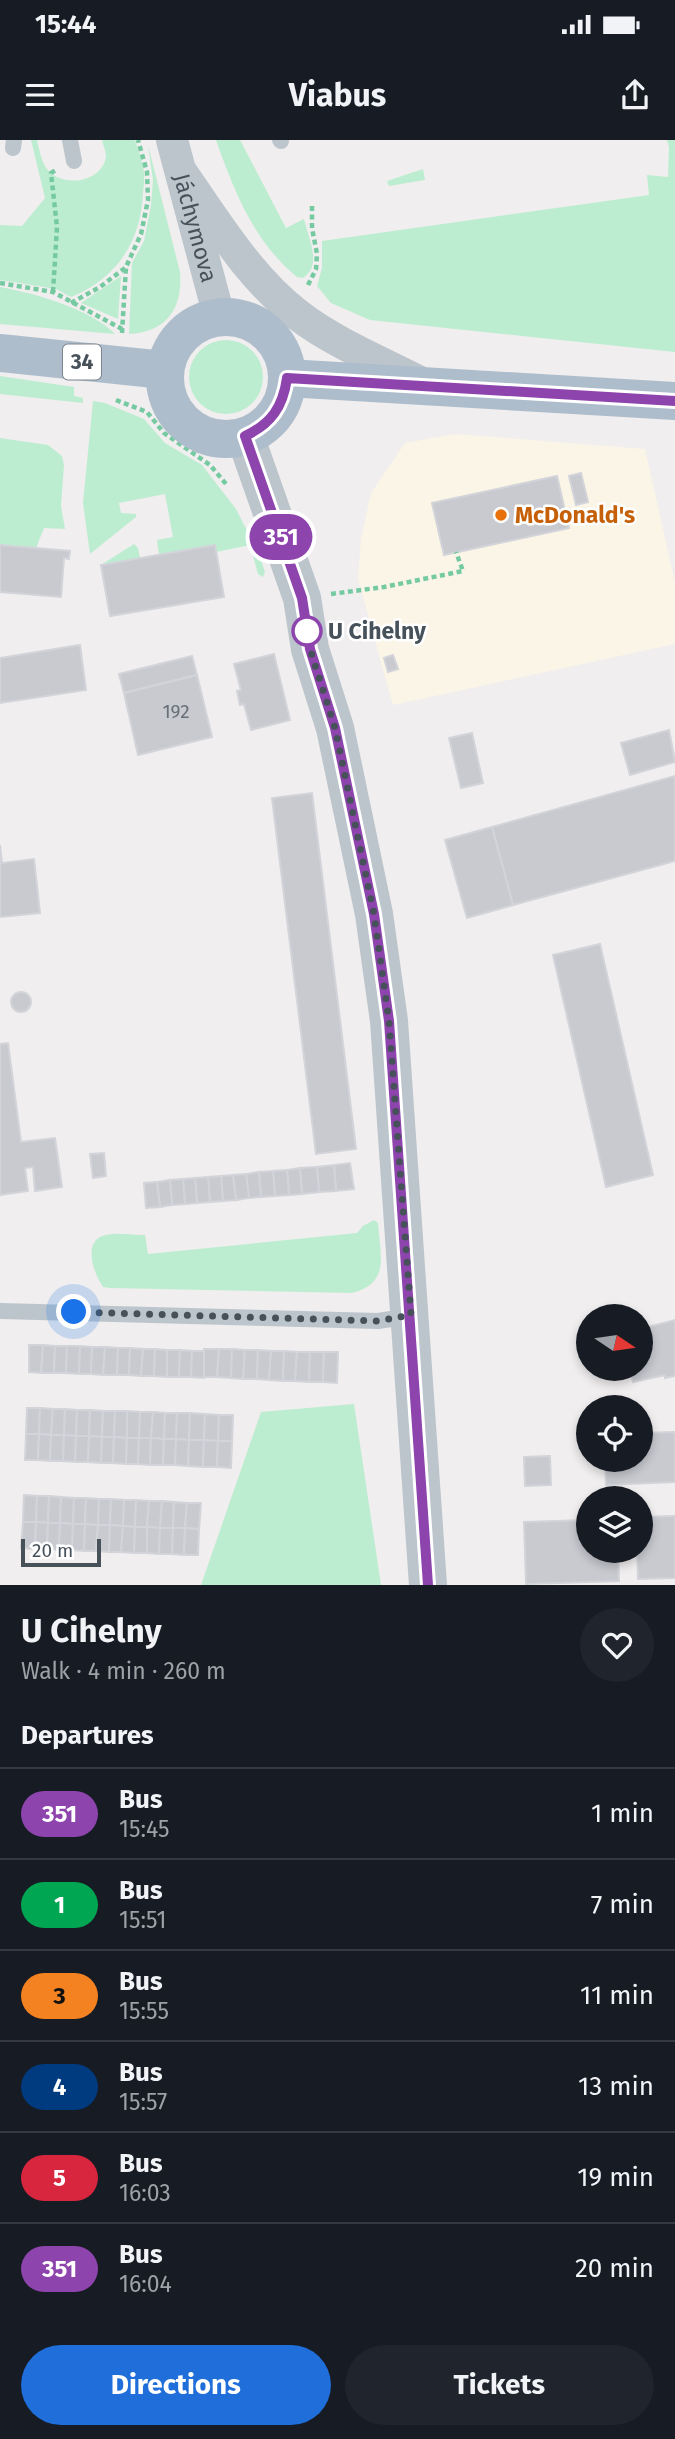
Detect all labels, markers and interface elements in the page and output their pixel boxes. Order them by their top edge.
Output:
text: 15:44 [35,9,97,40]
icon: menu [21,76,59,114]
text: Viabus [289,76,386,114]
icon: share [616,76,654,114]
street label: Jáchymova [168,170,223,285]
road number: 34 [63,344,101,380]
place label: McDonald's [515,501,635,529]
marker: McDonald's [493,507,509,523]
line badge: 351 [241,514,321,560]
text: 351 [263,523,299,551]
marker: U Cihelny [292,616,322,646]
place label: U Cihelny [328,617,427,645]
house number: 192 [162,700,190,723]
your location [56,1294,91,1329]
north arrow [576,1304,653,1381]
map controls [576,1304,653,1563]
button: locate [576,1395,653,1472]
button: layers [576,1486,653,1563]
scale bar [21,1536,102,1568]
text: 20 m [32,1539,73,1562]
button: heart [580,1608,654,1682]
text: U Cihelny [21,1611,162,1651]
text: Walk · 4 min · 260 m [21,1657,226,1685]
text: Departures [21,1720,154,1751]
text: Bus [119,1784,162,1815]
text: 1 min [591,1798,654,1829]
text: 351 [42,1800,77,1828]
text: 15:45 [119,1815,169,1843]
text: Bus [119,1875,162,1906]
text: 7 min [591,1889,654,1920]
text: 1 [54,1891,65,1919]
text: 15:51 [119,1906,166,1934]
text: Bus [119,1966,162,1997]
text: 11 min [580,1980,654,2011]
text: 3 [53,1982,66,2010]
text: 15:55 [119,1997,169,2025]
text: Bus [119,2057,162,2088]
text: 13 min [578,2071,654,2102]
text: 4 [53,2073,66,2101]
text: 15:57 [119,2088,167,2116]
text: Bus [119,2148,162,2179]
text: 19 min [577,2162,654,2193]
text: 5 [53,2164,66,2192]
text: 16:03 [119,2179,171,2207]
text: Bus [119,2239,162,2270]
text: 20 min [575,2253,654,2284]
text: 351 [42,2255,77,2283]
text: 16:04 [119,2270,172,2298]
button: Directions [21,2345,331,2425]
button: Tickets [345,2345,654,2425]

